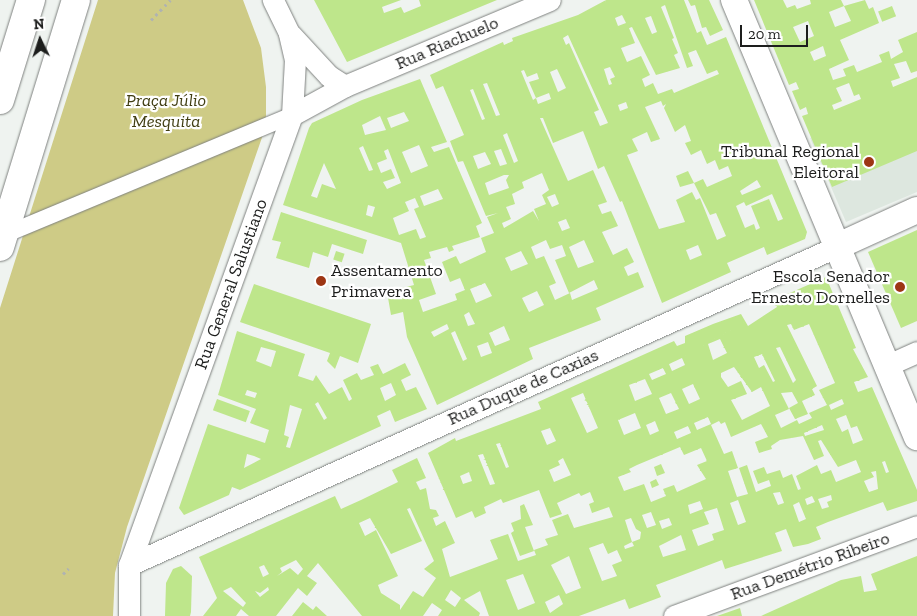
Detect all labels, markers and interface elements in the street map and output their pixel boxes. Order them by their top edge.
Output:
street label: Rua Riachuelo [392,12,502,74]
north arrow [15,15,65,65]
scale bar [742,15,810,47]
text: N [33,16,45,33]
text: 20 m [748,25,781,43]
park label: Praça Júlio Mesquita [126,90,206,132]
place label: Tribunal Regional Eleitoral [721,141,859,183]
marker: Tribunal Regional Eleitoral [863,156,875,168]
street label: Rua General Salustiano [190,196,272,372]
place label: Assentamento Primavera [331,260,443,302]
place label: Escola Senador Ernesto Dornelles [751,266,890,308]
marker: Assentamento Primavera [315,275,327,287]
marker: Escola Senador Ernesto Dornelles [894,281,906,293]
street label: Rua Duque de Caxias [444,344,602,430]
street label: Rua Demétrio Ribeiro [727,527,893,605]

